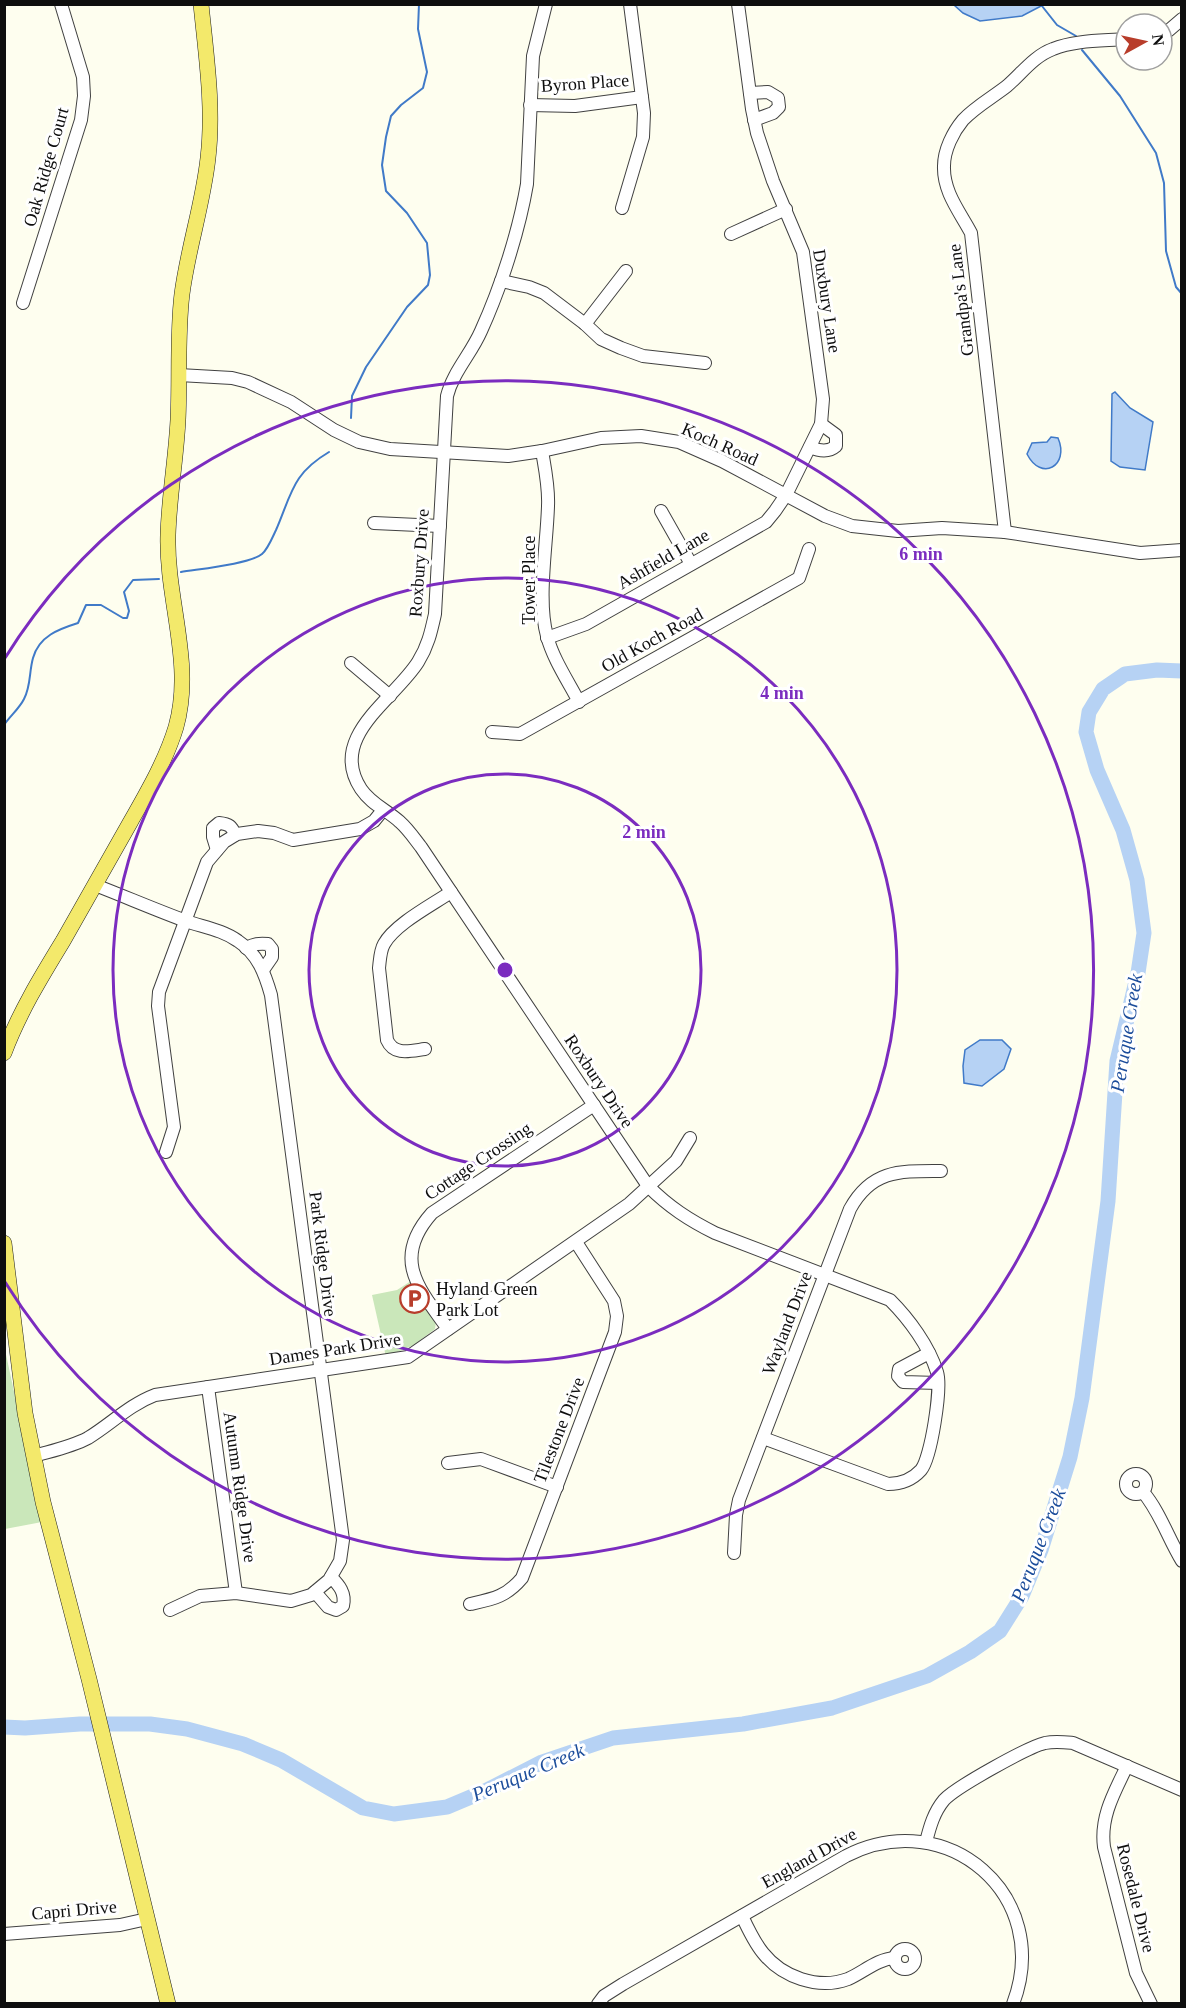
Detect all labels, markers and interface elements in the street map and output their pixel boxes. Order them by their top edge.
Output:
north arrow [1114,12,1174,72]
text: N [1149,33,1168,47]
street label: Byron Place [540,70,630,96]
street label: Oak Ridge Court [19,105,73,229]
street label: Grandpa's Lane [944,243,978,357]
street label: Duxbury Lane [809,248,845,354]
street label: Koch Road [679,418,761,470]
street label: Roxbury Drive [405,508,433,618]
street label: Ashfield Lane [614,525,712,593]
street label: Tower Place [519,535,539,625]
text: 6 min [899,544,943,564]
street label: Old Koch Road [598,604,706,676]
text: 4 min [760,683,804,703]
text: 2 min [622,822,666,842]
centre of rings [495,960,515,980]
water label: Peruque Creek [1106,971,1147,1095]
street label: Roxbury Drive [560,1030,638,1132]
street label: Cottage Crossing [421,1118,535,1204]
street label: Park Ridge Drive [305,1190,341,1318]
street label: Wayland Drive [758,1269,816,1377]
place label: Hyland Green Park Lot [436,1279,537,1320]
parking icon: Hyland Green Park Lot [399,1283,431,1315]
street label: Dames Park Drive [268,1329,402,1369]
street label: Tilestone Drive [530,1374,588,1486]
street label: Autumn Ridge Drive [220,1410,260,1564]
water label: Peruque Creek [1006,1484,1071,1606]
water label: Peruque Creek [468,1738,589,1807]
street label: England Drive [758,1824,860,1892]
street label: Rosedale Drive [1113,1842,1159,1955]
street label: Capri Drive [31,1896,117,1924]

